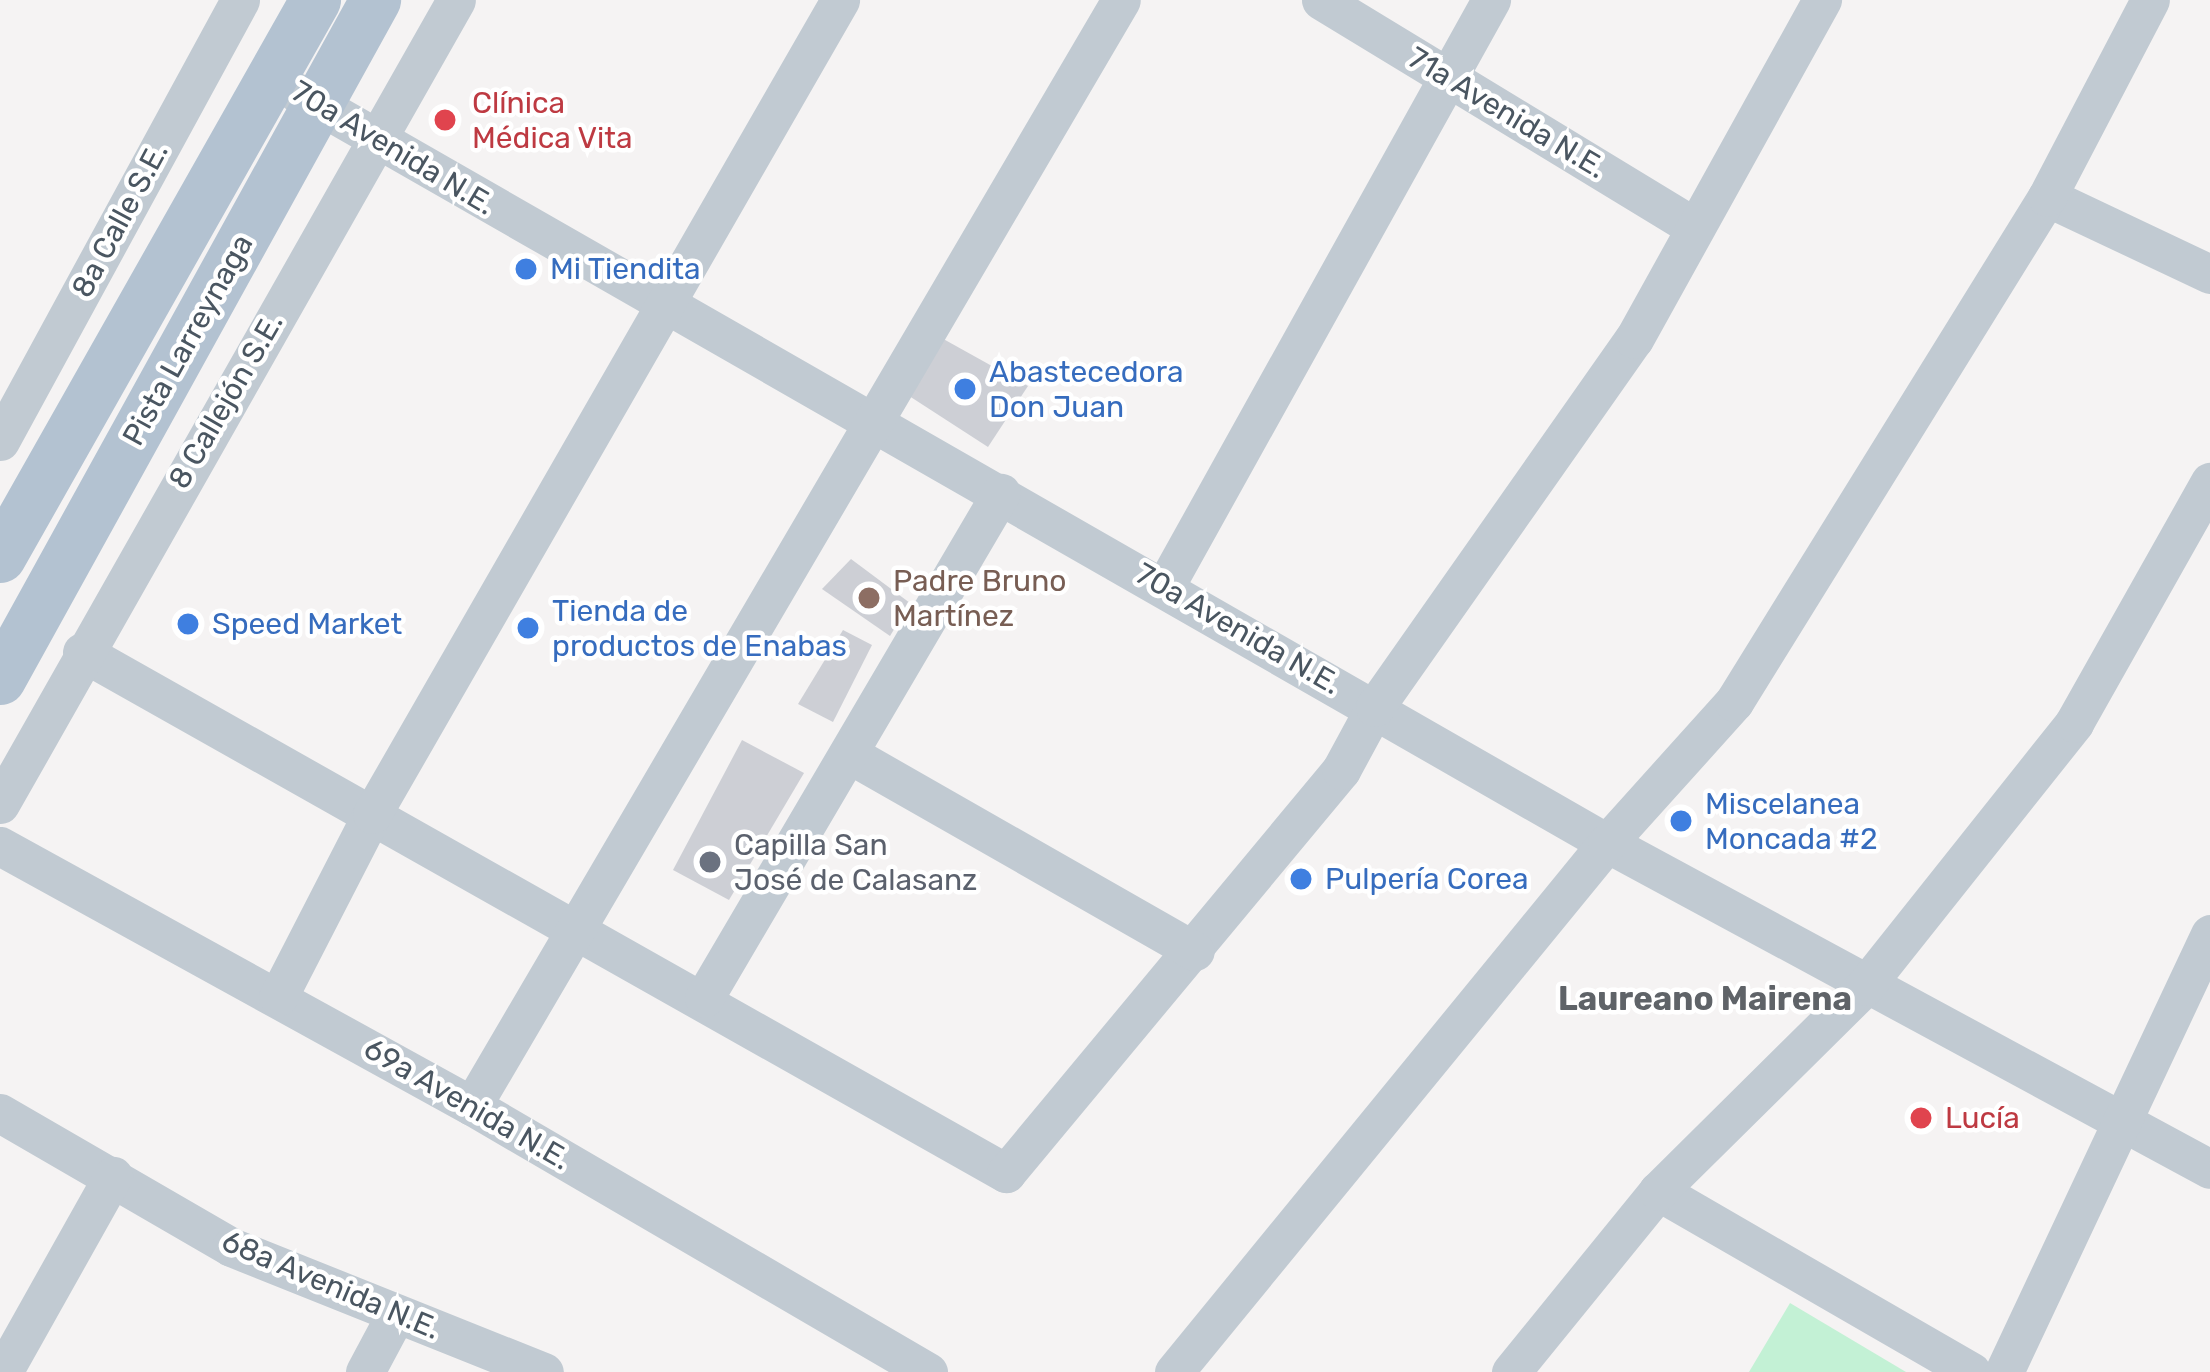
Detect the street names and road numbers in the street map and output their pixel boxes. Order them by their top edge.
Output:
street label: 71a Avenida N.E. [1401,40,1613,186]
street label: 70a Avenida N.E. [285,73,501,223]
street label: 8a Calle S.E. [64,136,176,304]
street label: Pista Larreynaga [115,228,261,452]
street label: 8 Callejón S.E. [161,307,291,495]
street label: 70a Avenida N.E. [1129,556,1347,702]
street label: 69a Avenida N.E. [357,1030,577,1178]
street label: 68a Avenida N.E. [216,1223,446,1347]

